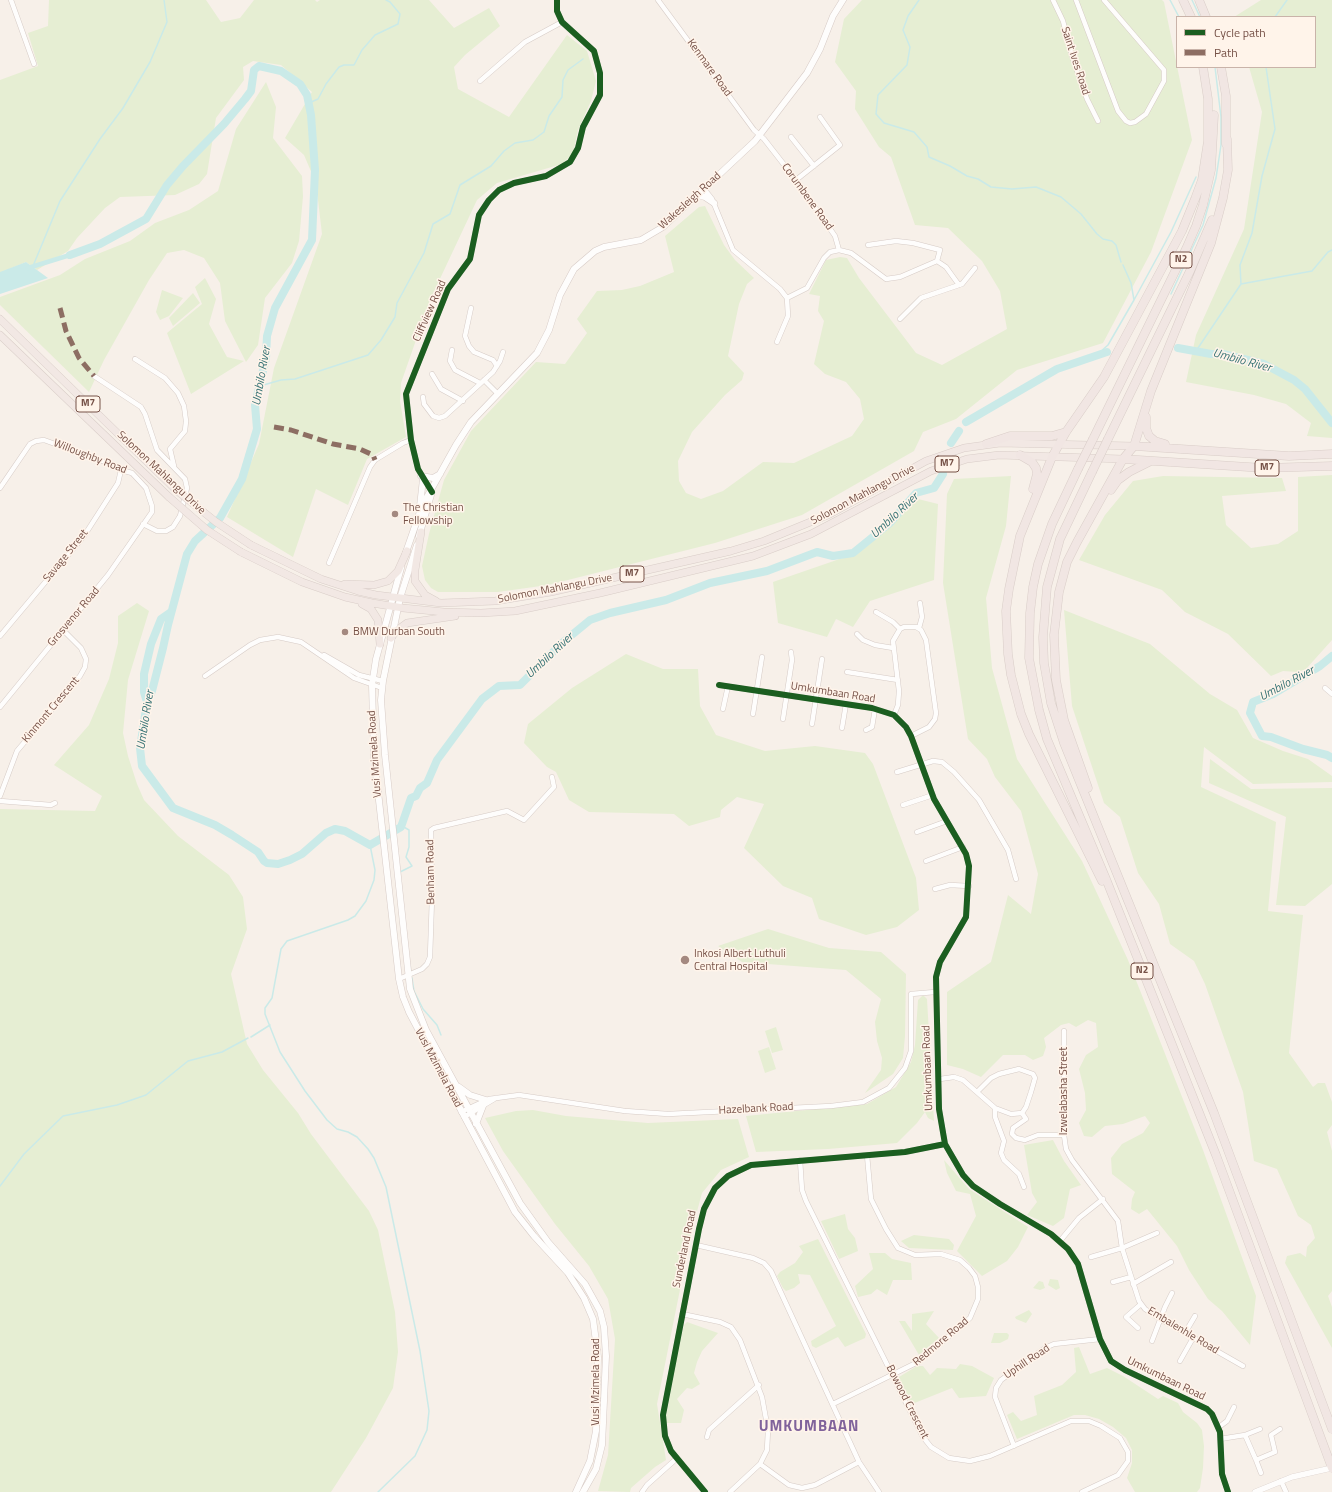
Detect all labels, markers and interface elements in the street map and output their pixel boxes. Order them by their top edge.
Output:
legend [1176,16,1316,68]
text: Cycle path [1214,23,1266,42]
street label: Saint Ives Road [1058,25,1092,97]
street label: Kenmare Road [684,37,734,99]
text: Path [1214,43,1238,62]
street label: Corumbene Road [778,161,836,233]
street label: Wakesleigh Road [656,170,724,232]
road number: N2 [1170,252,1192,268]
street label: Cliffview Road [411,278,449,344]
water label: Umbilo River [250,345,274,407]
water label: Umbilo River [1211,346,1273,376]
road number: M7 [76,396,100,412]
street label: Solomon Mahlangu Drive [114,429,208,517]
street label: Willoughby Road [51,437,129,477]
road number: M7 [935,456,959,472]
road number: M7 [1255,460,1279,476]
street label: Solomon Mahlangu Drive [809,462,917,528]
water label: Umbilo River [868,490,922,542]
place label: The Christian Fellowship [403,501,464,527]
marker: The Christian Fellowship [390,509,400,519]
street label: Savage Street [41,527,91,585]
road number: M7 [620,566,644,582]
street label: Solomon Mahlangu Drive [497,571,613,607]
street label: Grosvenor Road [45,584,103,650]
place label: BMW Durban South [353,625,445,639]
marker: BMW Durban South [340,627,350,637]
water label: Umbilo River [523,630,577,682]
water label: Umbilo River [1257,664,1317,704]
street label: Kinmont Crescent [20,674,82,746]
street label: Umkumbaan Road [790,680,876,706]
water label: Umbilo River [134,689,158,751]
street label: Vusi Mzimela Road [365,710,385,798]
street label: Benham Road [424,839,438,905]
place label: Inkosi Albert Luthuli Central Hospital [694,947,786,973]
marker: Inkosi Albert Luthuli Central Hospital [679,954,691,966]
road number: N2 [1131,963,1153,979]
street label: Umkumbaan Road [920,1025,936,1111]
street label: Vusi Mzimela Road [412,1026,464,1110]
street label: Izwelabasha Street [1057,1047,1071,1135]
street label: Hazelbank Road [718,1100,794,1118]
street label: Sunderland Road [670,1209,700,1289]
street label: Embalenhle Road [1145,1305,1221,1357]
street label: Redmore Road [911,1315,971,1369]
street label: Vusi Mzimela Road [589,1338,603,1426]
street label: Uphill Road [1002,1342,1052,1382]
street label: Umkumbaan Road [1125,1354,1207,1404]
street label: Bowood Crescent [883,1363,931,1441]
district label: UMKUMBAAN [759,1418,859,1436]

